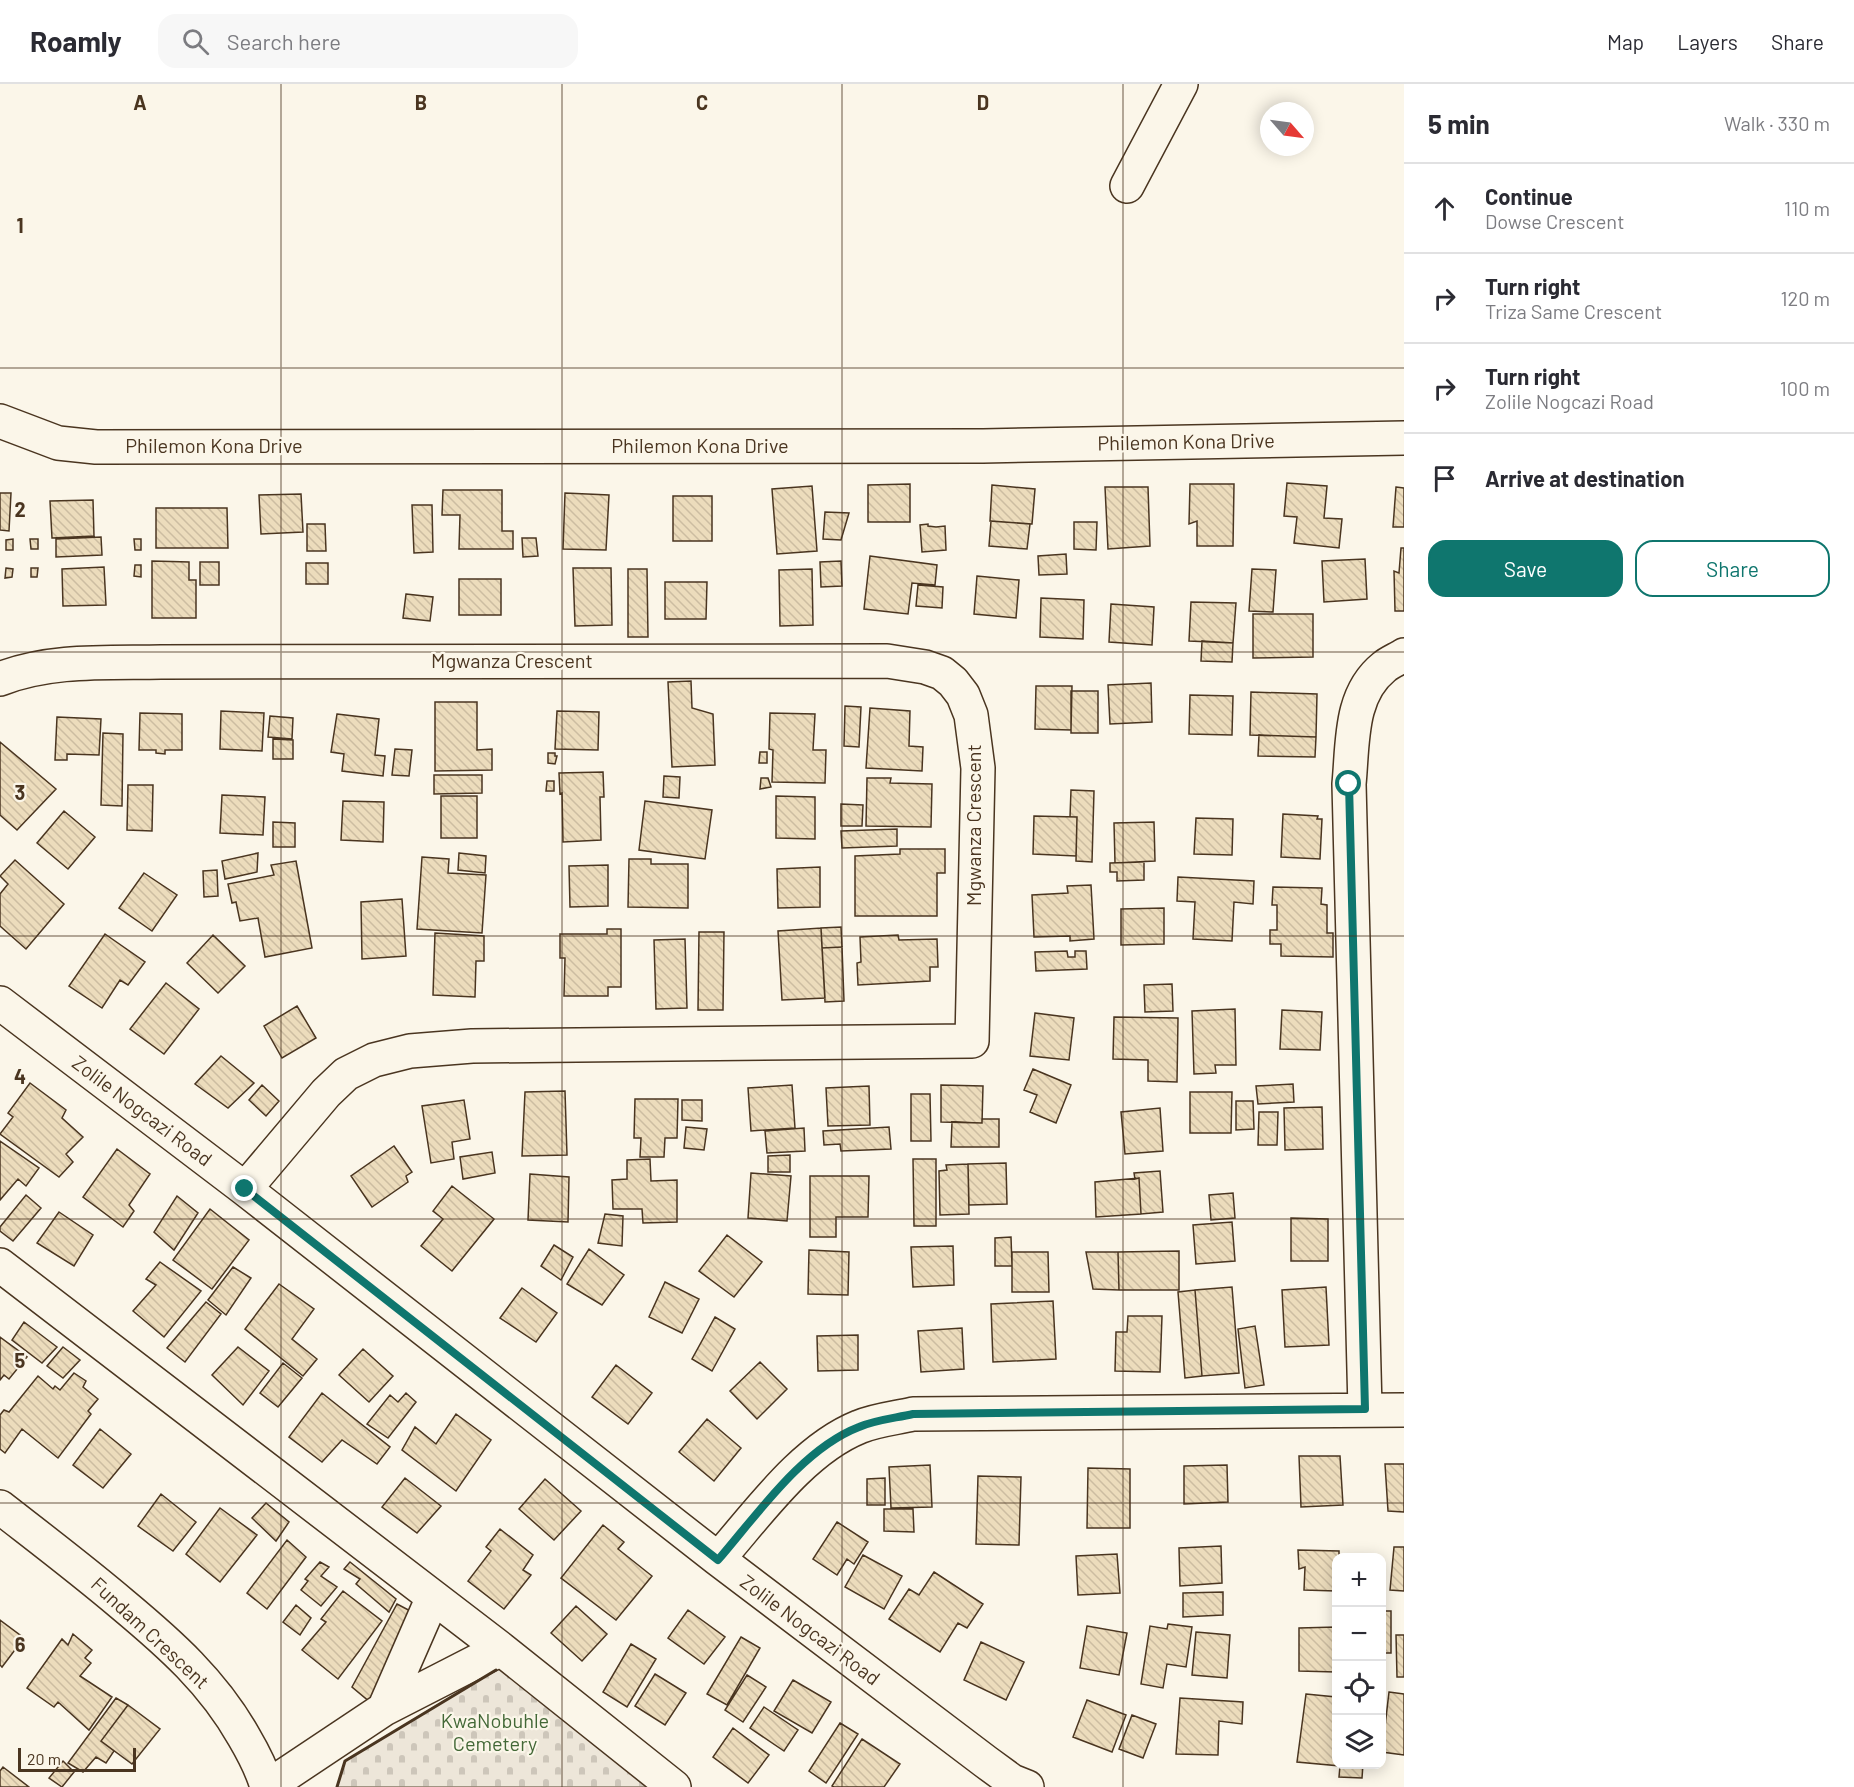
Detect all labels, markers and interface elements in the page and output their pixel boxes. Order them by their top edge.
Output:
search box [158,14,578,68]
text: Roamly [30,24,122,58]
icon: search [179,25,212,58]
text: Search here [227,28,341,54]
text: Map [1607,29,1644,54]
text: Layers [1677,29,1738,54]
text: Share [1771,29,1824,54]
text: A [133,90,147,114]
text: B [415,90,427,114]
text: C [696,90,708,114]
text: D [977,90,989,114]
north arrow [1260,102,1314,156]
text: 5 min [1428,108,1490,139]
text: Walk · 330 m [1724,111,1830,135]
text: Continue [1485,183,1573,209]
icon: ahead [1428,192,1461,225]
text: 110 m [1784,196,1830,220]
text: Dowse Crescent [1485,209,1624,233]
text: 1 [16,213,24,237]
text: Turn right [1485,273,1580,299]
icon: right [1428,282,1461,315]
text: 120 m [1780,286,1830,310]
text: Triza Same Crescent [1485,299,1662,323]
text: Turn right [1485,363,1580,389]
icon: right [1428,372,1461,405]
text: 100 m [1780,376,1830,400]
text: Zolile Nogcazi Road [1485,389,1654,413]
street label: Philemon Kona Drive [1097,427,1275,455]
street label: Philemon Kona Drive [125,433,303,457]
street label: Philemon Kona Drive [611,433,789,457]
icon: arrive [1428,462,1461,495]
text: Arrive at destination [1485,465,1684,491]
text: 2 [14,497,26,521]
button: Save [1428,540,1623,597]
button: Share [1635,540,1830,597]
street label: Mgwanza Crescent [431,648,593,672]
street label: Mgwanza Crescent [961,744,985,906]
route start [1335,770,1361,796]
text: 3 [15,780,25,804]
street label: Zolile Nogcazi Road [68,1050,217,1171]
text: 4 [14,1064,26,1088]
route end [231,1175,257,1201]
text: 5 [15,1348,26,1372]
map controls [1332,1553,1386,1769]
button: + [1332,1553,1386,1607]
street label: Zolile Nogcazi Road [736,1569,885,1690]
street label: Fundam Crescent [87,1571,215,1693]
button: − [1332,1607,1386,1661]
text: 6 [15,1632,26,1656]
button: locate [1332,1661,1386,1715]
park label: KwaNobuhle Cemetery [441,1708,549,1755]
button: layers [1332,1715,1386,1769]
scale bar [18,1745,136,1772]
text: 20 m [27,1749,61,1768]

